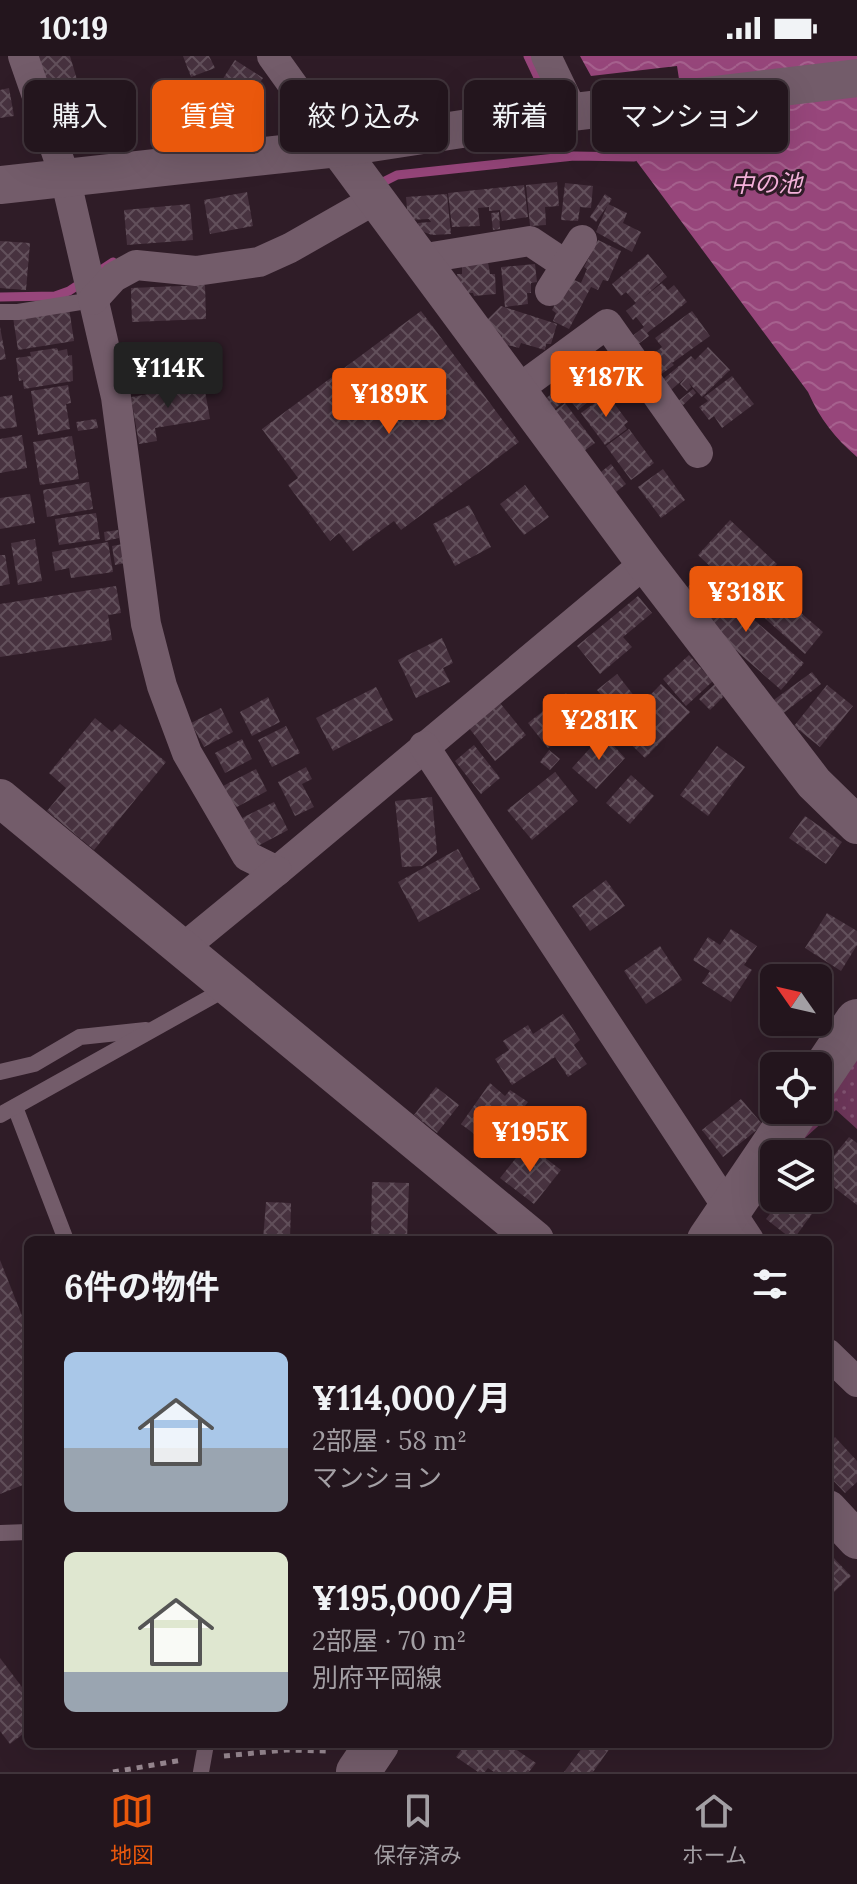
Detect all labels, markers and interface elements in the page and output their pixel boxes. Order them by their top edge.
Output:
text: 10:19 [40,9,108,47]
chip: 購入 [24,80,136,152]
chip: 賃貸 [152,80,264,152]
chip: 絞り込み [280,80,448,152]
chip: 新着 [464,80,576,152]
chip: マンション [592,80,788,152]
water label: 中の池 [730,168,804,199]
pin: ¥114K [112,342,224,410]
text: ¥114K [132,351,204,384]
pin: ¥187K [550,351,662,419]
text: ¥187K [569,360,643,393]
pin: ¥189K [333,368,445,436]
text: ¥189K [350,377,428,410]
pin: ¥318K [690,566,802,634]
text: ¥318K [707,575,785,608]
pin: ¥281K [543,694,655,762]
text: ¥281K [561,703,637,736]
north arrow [760,964,832,1036]
map controls [760,964,832,1212]
button: locate [760,1052,832,1124]
pin: ¥195K [474,1106,586,1174]
text: ¥195K [492,1115,568,1148]
button: layers [760,1140,832,1212]
icon: filters [748,1262,792,1306]
text: 6件の物件 [64,1265,220,1308]
text: ¥114,000/月 [312,1376,511,1419]
icon: home [128,1384,224,1480]
text: 2部屋 · 58 m² [312,1424,467,1457]
text: マンション [312,1461,442,1494]
text: ¥195,000/月 [312,1576,517,1619]
icon: home [128,1584,224,1680]
text: 2部屋 · 70 m² [312,1624,466,1657]
text: 別府平岡線 [312,1661,442,1694]
tab: 地図 [110,1789,154,1869]
tab: 保存済み [374,1789,462,1869]
tab: ホーム [682,1789,747,1869]

